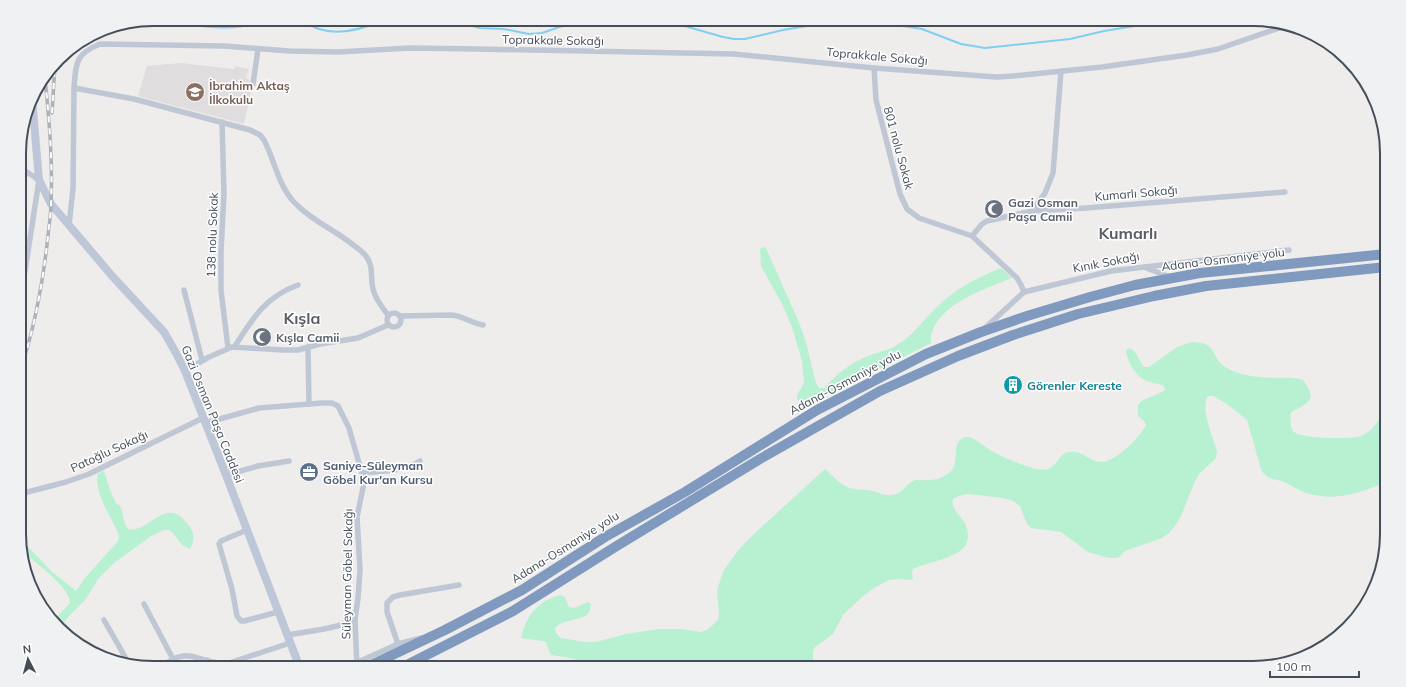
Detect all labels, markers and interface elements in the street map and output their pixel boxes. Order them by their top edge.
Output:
street label: Toprakkale Sokağı [502,32,604,48]
street label: Toprakkale Sokağı [826,44,928,68]
place label: İbrahim Aktaş İlkokulu [209,78,290,107]
school or university icon: İbrahim Aktaş İlkokulu [184,81,206,103]
street label: 801 nolu Sokak [881,105,918,192]
street label: Kumarlı Sokağı [1094,182,1178,204]
street label: 138 nolu Sokak [203,191,221,278]
place label: Gazi Osman Paşa Camii [1008,195,1078,224]
mosque icon: Gazi Osman Paşa Camii [983,198,1005,220]
district label: Kumarlı [1099,223,1157,243]
street label: Adana-Osmaniye yolu [1160,244,1286,274]
street label: Kınık Sokağı [1071,248,1141,276]
district label: Kışla [284,308,320,328]
mosque icon: Kışla Camii [251,326,273,348]
place label: Kışla Camii [276,330,340,345]
street label: Gazi Osman Paşa Caddesi [178,343,248,485]
street label: Adana-Osmaniye yolu [787,346,903,418]
building icon: Görenler Kereste [1002,374,1024,396]
place label: Görenler Kereste [1027,378,1122,393]
street label: Patoğlu Sokağı [68,427,150,475]
place label: Saniye-Süleyman Göbel Kur'an Kursu [323,458,433,487]
office icon: Saniye-Süleyman Göbel Kur'an Kursu [298,461,320,483]
street label: Süleyman Göbel Sokağı [338,508,356,640]
street label: Adana-Osmaniye yolu [508,508,622,586]
north arrow [8,639,48,679]
text: N [22,642,32,656]
scale bar [1270,653,1359,679]
text: 100 m [1276,659,1311,674]

